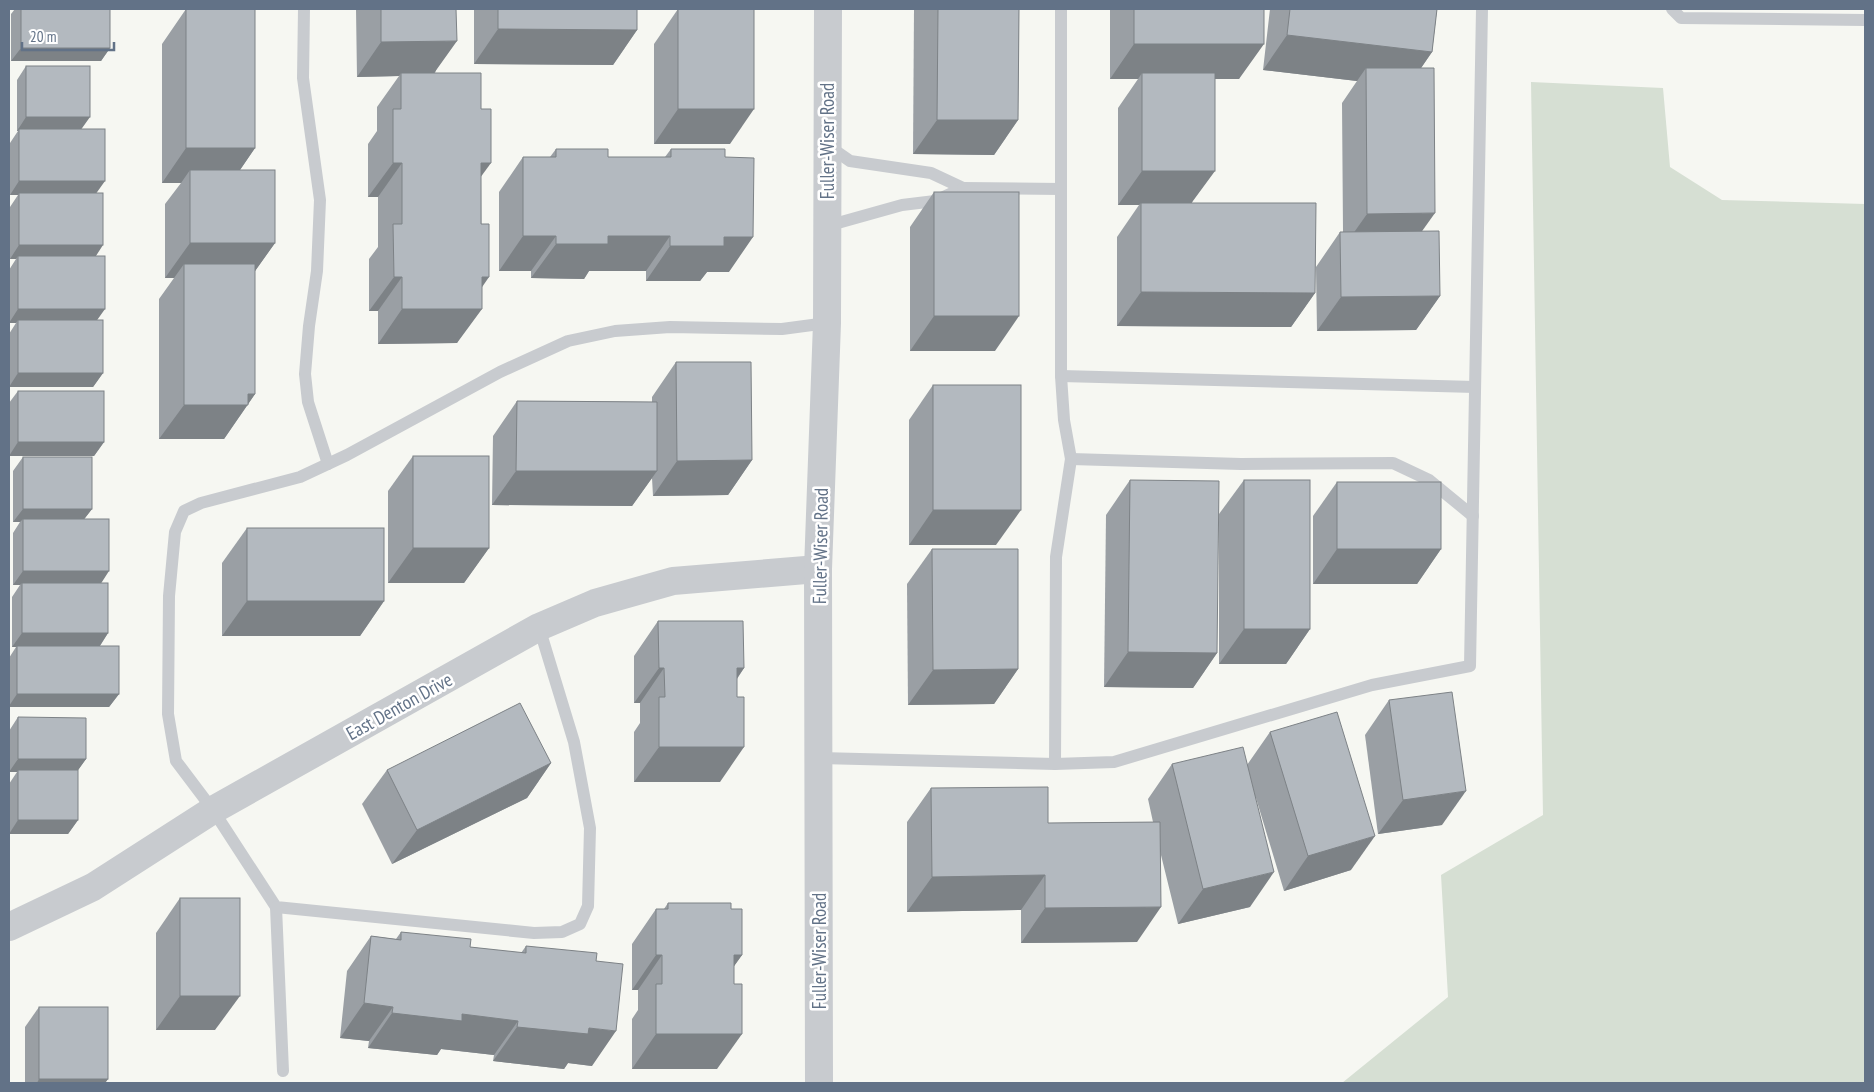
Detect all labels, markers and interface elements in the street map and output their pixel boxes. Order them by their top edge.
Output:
scale bar [22,20,115,52]
text: 20 m [30,27,56,46]
street label: Fuller-Wiser Road [815,83,839,199]
street label: Fuller-Wiser Road [807,488,833,604]
street label: East Denton Drive [342,667,456,745]
street label: Fuller-Wiser Road [807,893,831,1009]

